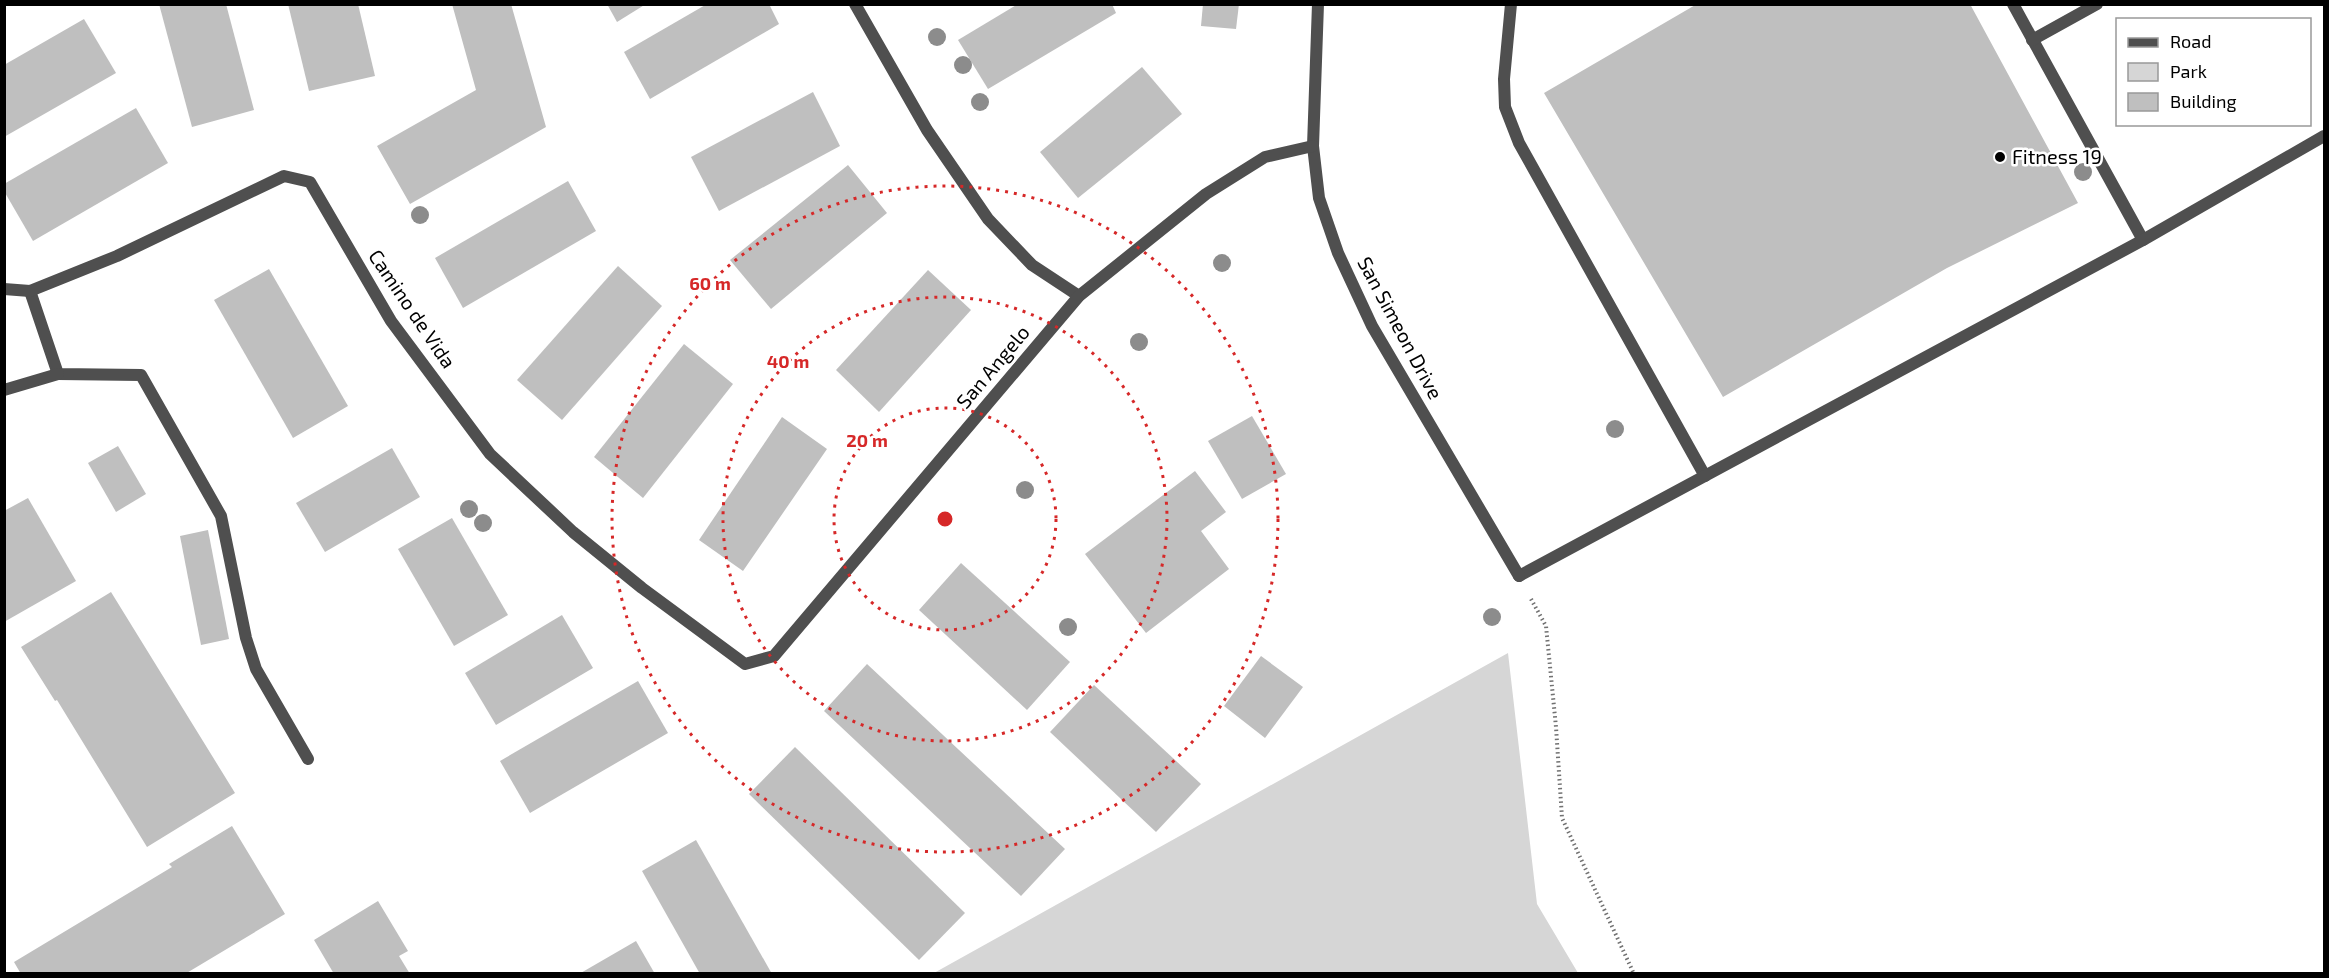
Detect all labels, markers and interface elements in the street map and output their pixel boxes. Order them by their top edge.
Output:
legend [2116,18,2311,126]
text: Road [2170,30,2211,52]
text: Park [2170,60,2207,82]
text: Building [2170,90,2237,112]
place label: Fitness 19 [2012,144,2102,168]
marker: Fitness 19 [1993,150,2007,164]
street label: Camino de Vida [364,245,461,372]
street label: San Simeon Drive [1353,252,1448,403]
text: 60 m [689,272,731,294]
street label: San Angelo [951,320,1034,413]
text: 40 m [767,350,809,372]
text: 20 m [846,429,888,451]
centre of rings [935,509,955,529]

